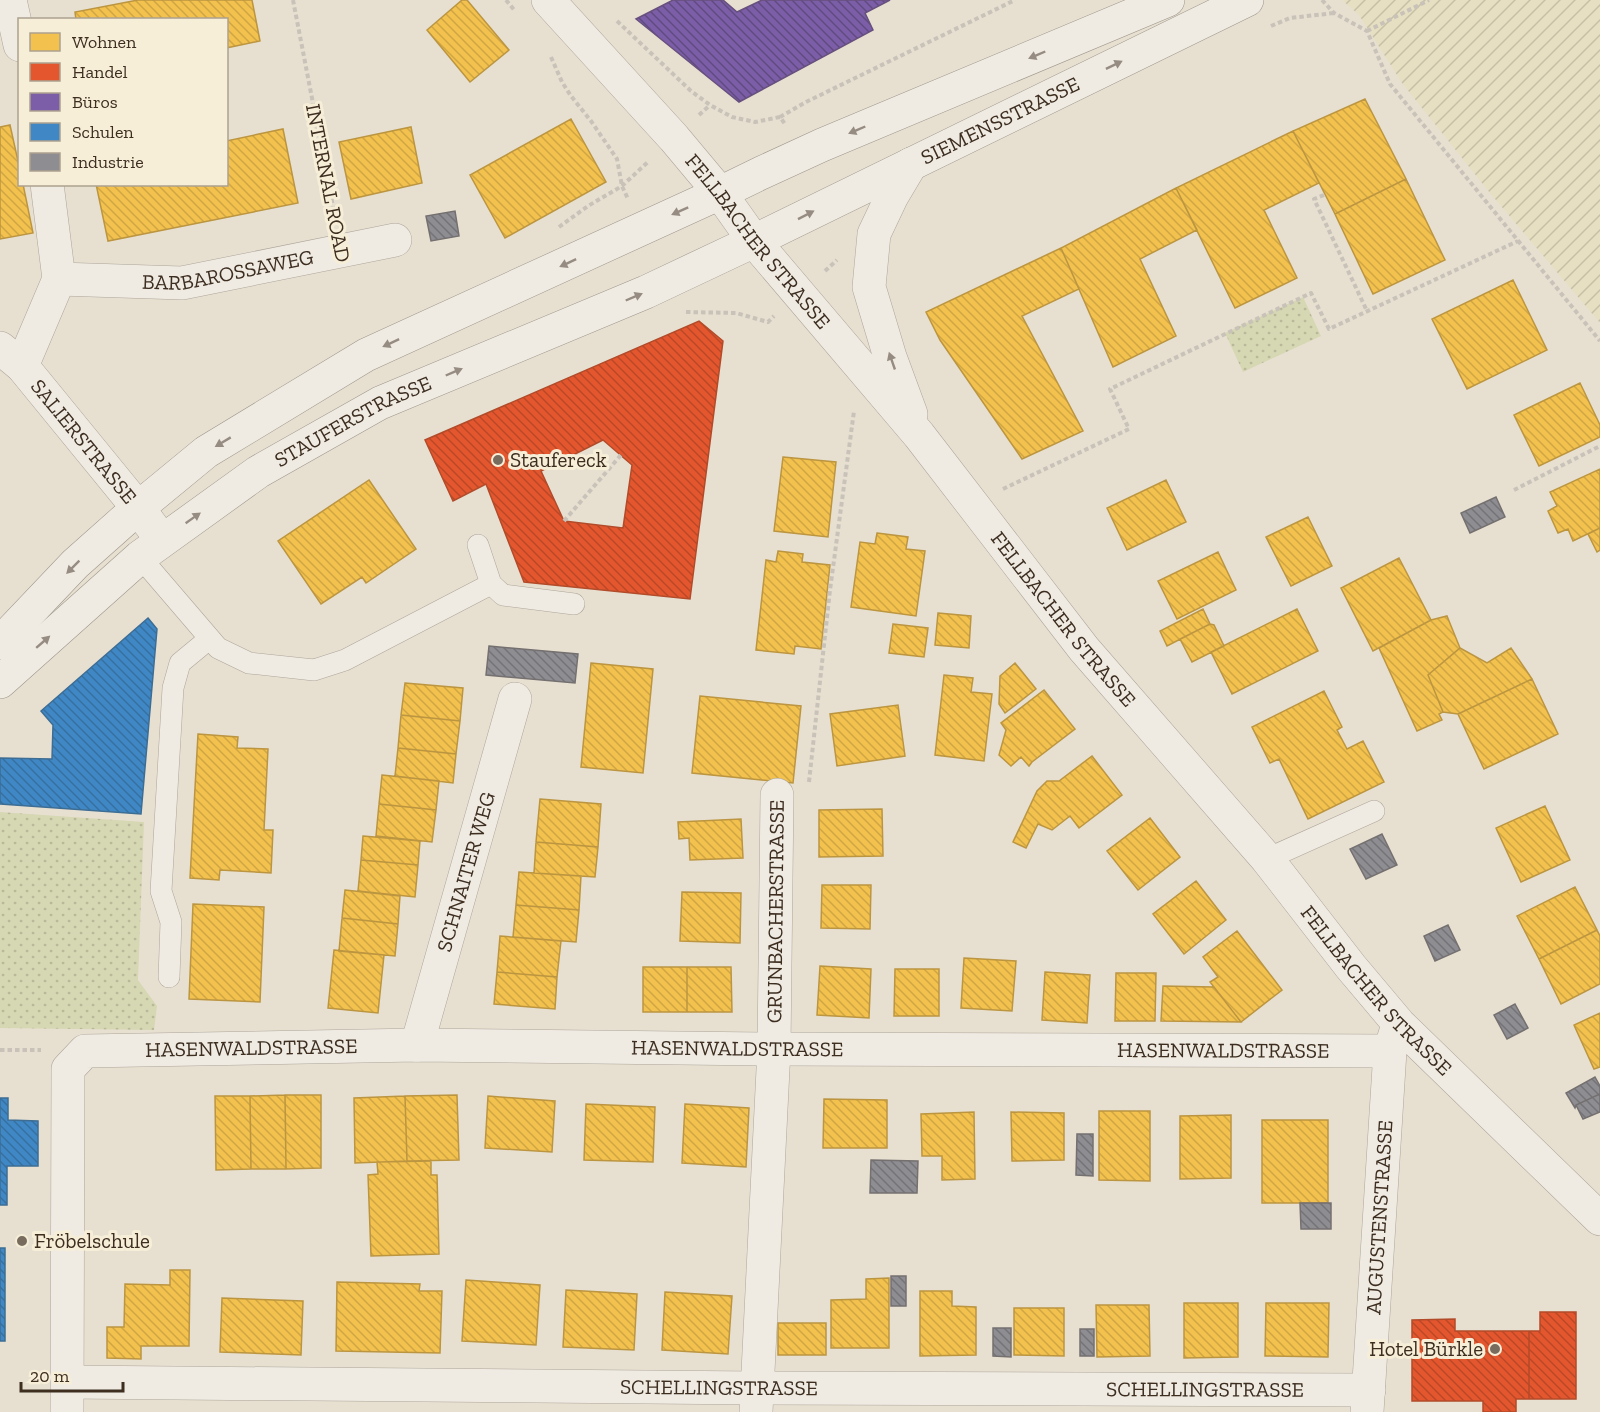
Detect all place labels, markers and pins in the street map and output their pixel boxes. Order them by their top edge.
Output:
place label: Staufereck [510,447,607,472]
marker: Staufereck [491,453,505,467]
place label: Fröbelschule [34,1228,150,1253]
marker: Fröbelschule [15,1234,29,1248]
place label: Hotel Bürkle [1369,1336,1483,1361]
marker: Hotel Bürkle [1488,1342,1502,1356]

